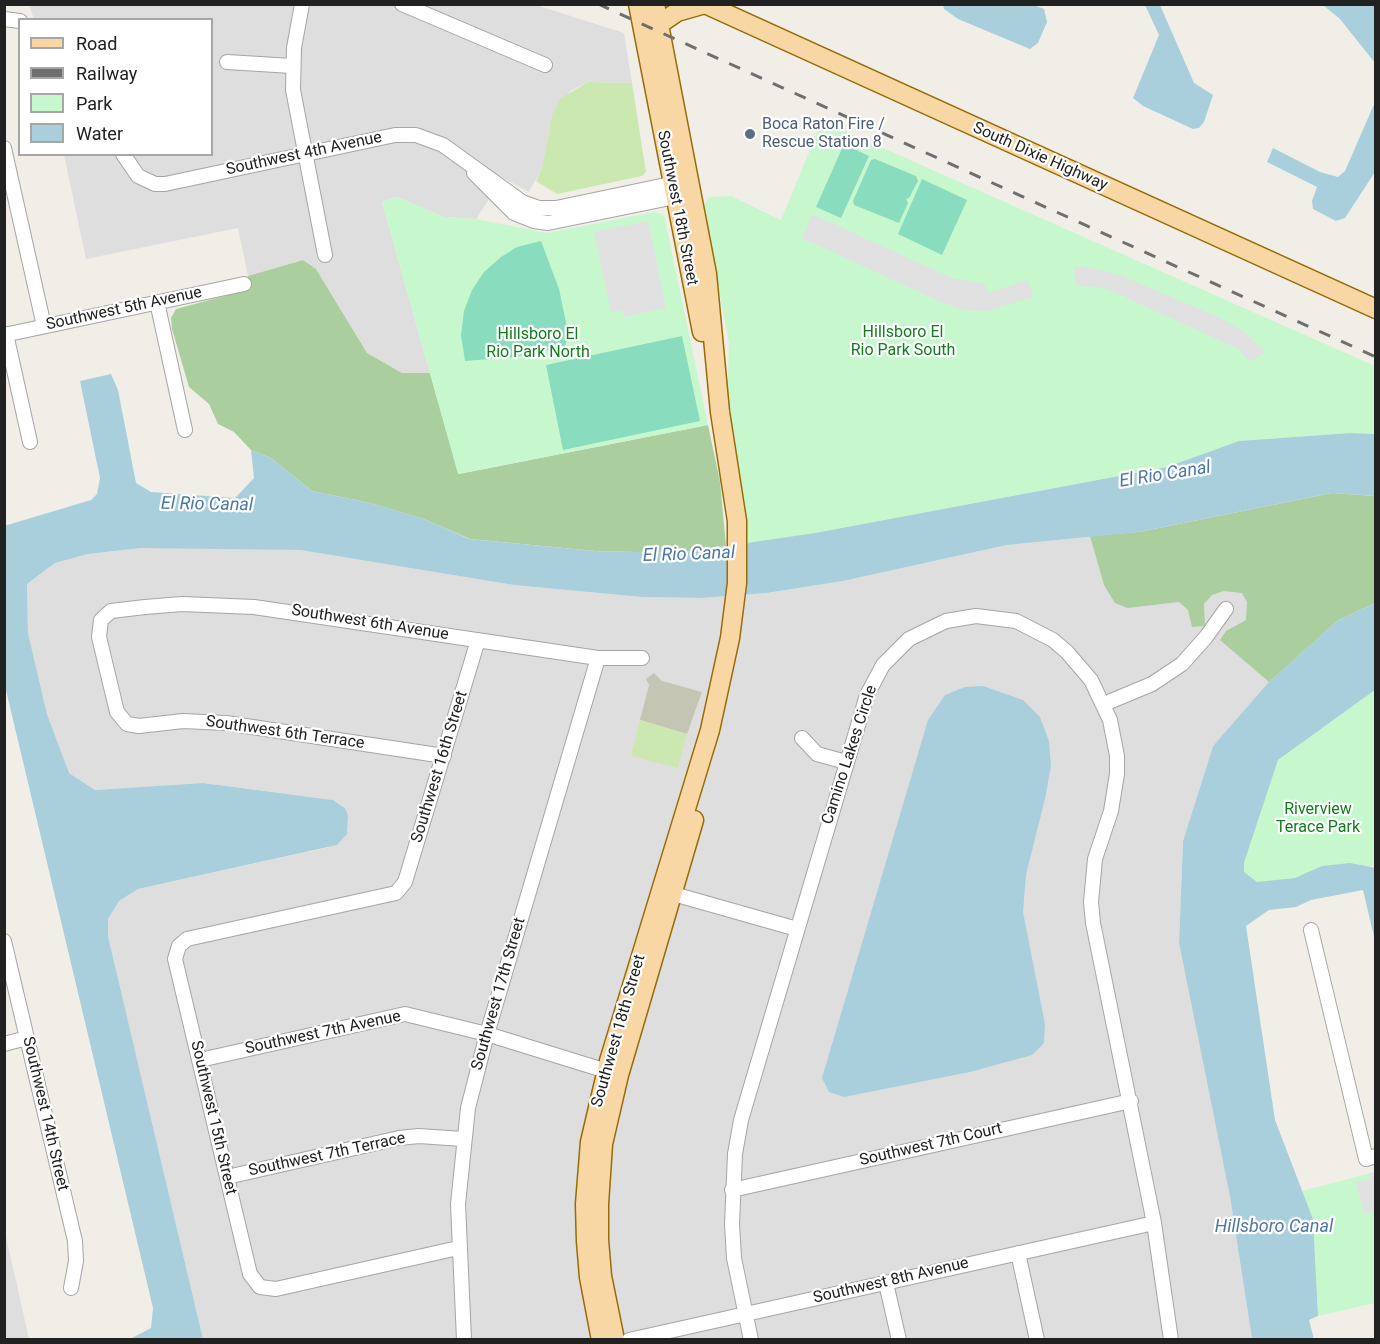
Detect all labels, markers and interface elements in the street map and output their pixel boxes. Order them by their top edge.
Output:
legend [18,18,213,156]
text: Road [76,33,117,54]
text: Railway [76,63,137,84]
text: Park [76,93,112,114]
place label: Boca Raton Fire / Rescue Station 8 [762,115,885,153]
street label: South Dixie Highway [970,119,1110,195]
text: Water [76,123,123,144]
marker: Boca Raton Fire / Rescue Station 8 [743,127,757,141]
street label: Southwest 4th Avenue [224,128,384,180]
street label: Southwest 18th Street [653,129,701,287]
street label: Southwest 5th Avenue [44,283,204,335]
park label: Hillsboro El Rio Park South [851,323,955,361]
park label: Hillsboro El Rio Park North [486,325,590,363]
water label: El Rio Canal [1118,457,1212,493]
water label: El Rio Canal [161,493,253,517]
water label: El Rio Canal [643,543,735,567]
street label: Southwest 6th Avenue [290,601,450,645]
street label: Camino Lakes Circle [818,683,882,827]
street label: Southwest 16th Street [408,689,472,845]
street label: Southwest 6th Terrace [205,712,365,754]
park label: Riverview Terace Park [1276,800,1360,838]
street label: Southwest 17th Street [468,916,530,1072]
street label: Southwest 18th Street [588,953,650,1109]
street label: Southwest 7th Avenue [243,1007,403,1059]
street label: Southwest 14th Street [18,1035,72,1193]
street label: Southwest 15th Street [186,1039,240,1197]
street label: Southwest 7th Court [858,1119,1004,1171]
street label: Southwest 7th Terrace [247,1129,407,1181]
water label: Hillsboro Canal [1215,1216,1333,1238]
street label: Southwest 8th Avenue [811,1254,971,1308]

